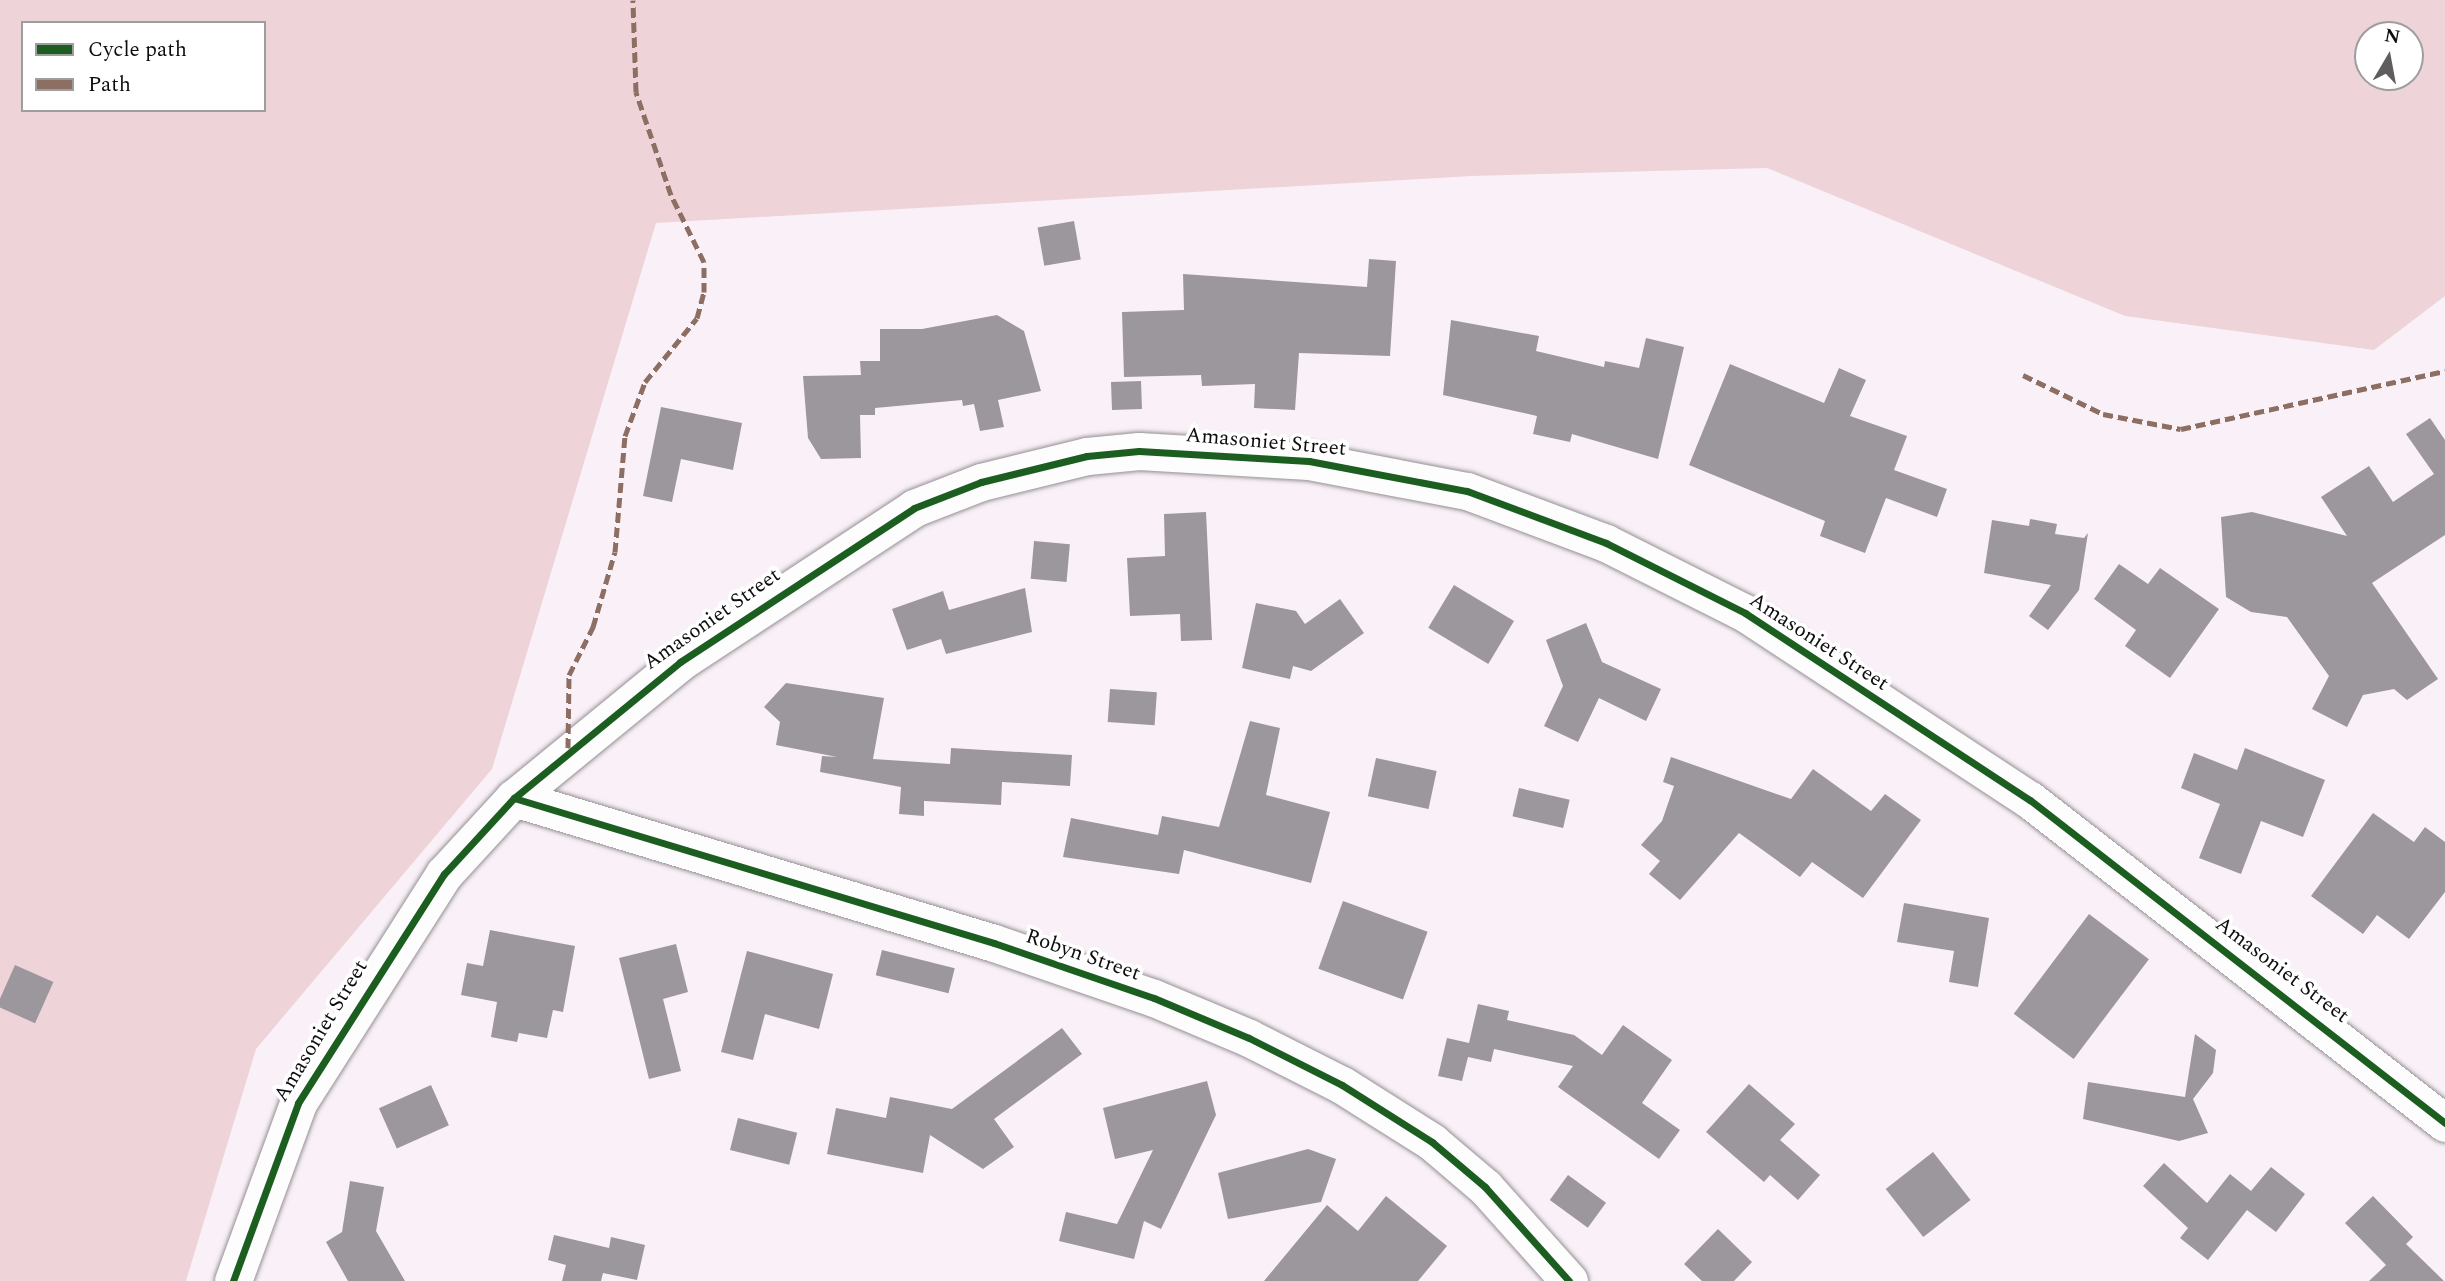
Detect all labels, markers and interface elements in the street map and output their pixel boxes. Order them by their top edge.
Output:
legend [21,21,266,112]
north arrow [2354,21,2424,91]
text: N [2382,21,2403,52]
text: Cycle path [88,34,187,66]
text: Path [88,69,131,101]
street label: Amasoniet Street [1185,422,1347,462]
street label: Amasoniet Street [639,562,785,676]
street label: Amasoniet Street [1745,588,1893,696]
street label: Amasoniet Street [2210,911,2354,1029]
street label: Robyn Street [1022,924,1144,986]
street label: Amasoniet Street [269,955,373,1107]

